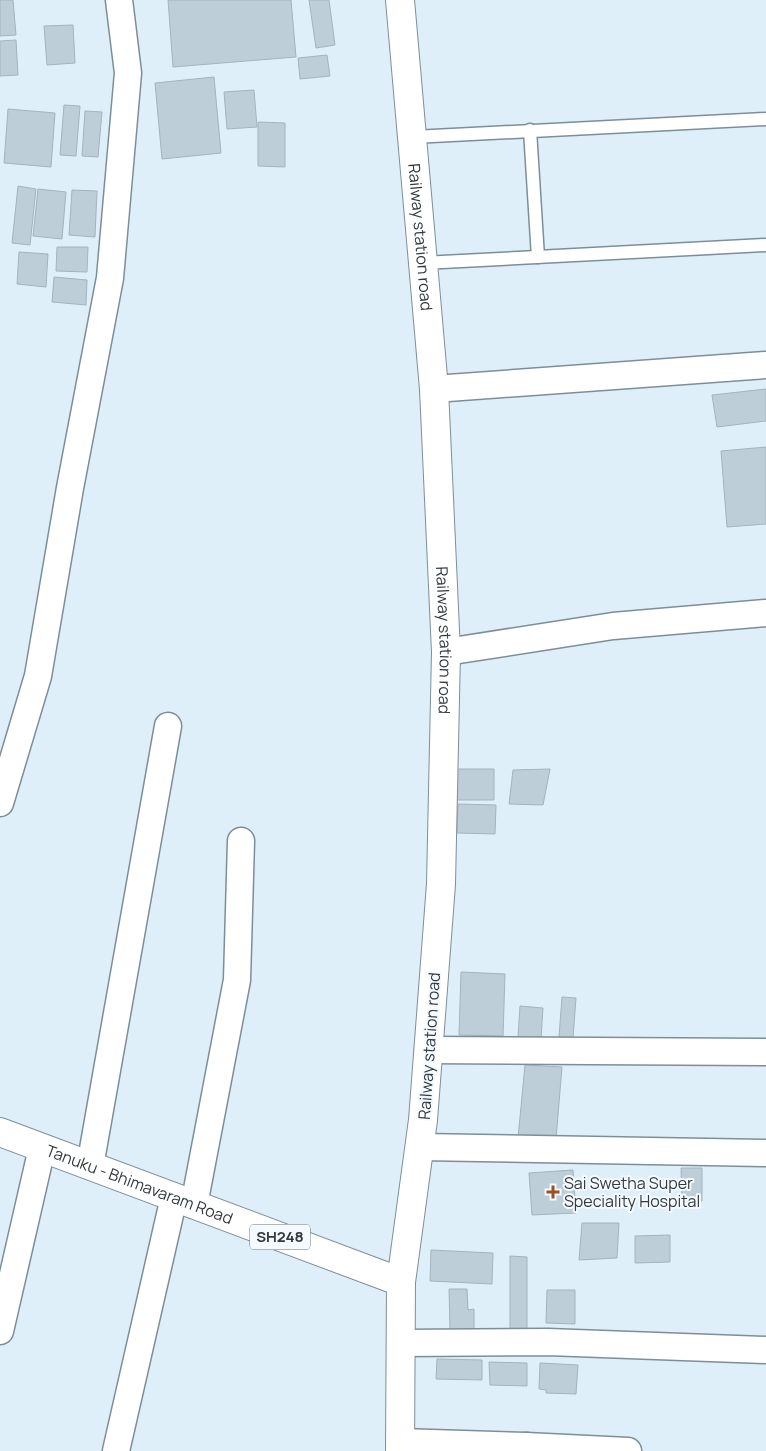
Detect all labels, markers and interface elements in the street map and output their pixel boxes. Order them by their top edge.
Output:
street label: Railway station road [403,162,438,312]
street label: Railway station road [431,566,457,714]
street label: Railway station road [413,972,445,1120]
street label: Tanuku - Bhimavaram Road [43,1139,236,1229]
place label: Sai Swetha Super Speciality Hospital [564,1172,700,1212]
marker: Sai Swetha Super Speciality Hospital [546,1185,560,1199]
road number: SH248 [250,1224,310,1250]

